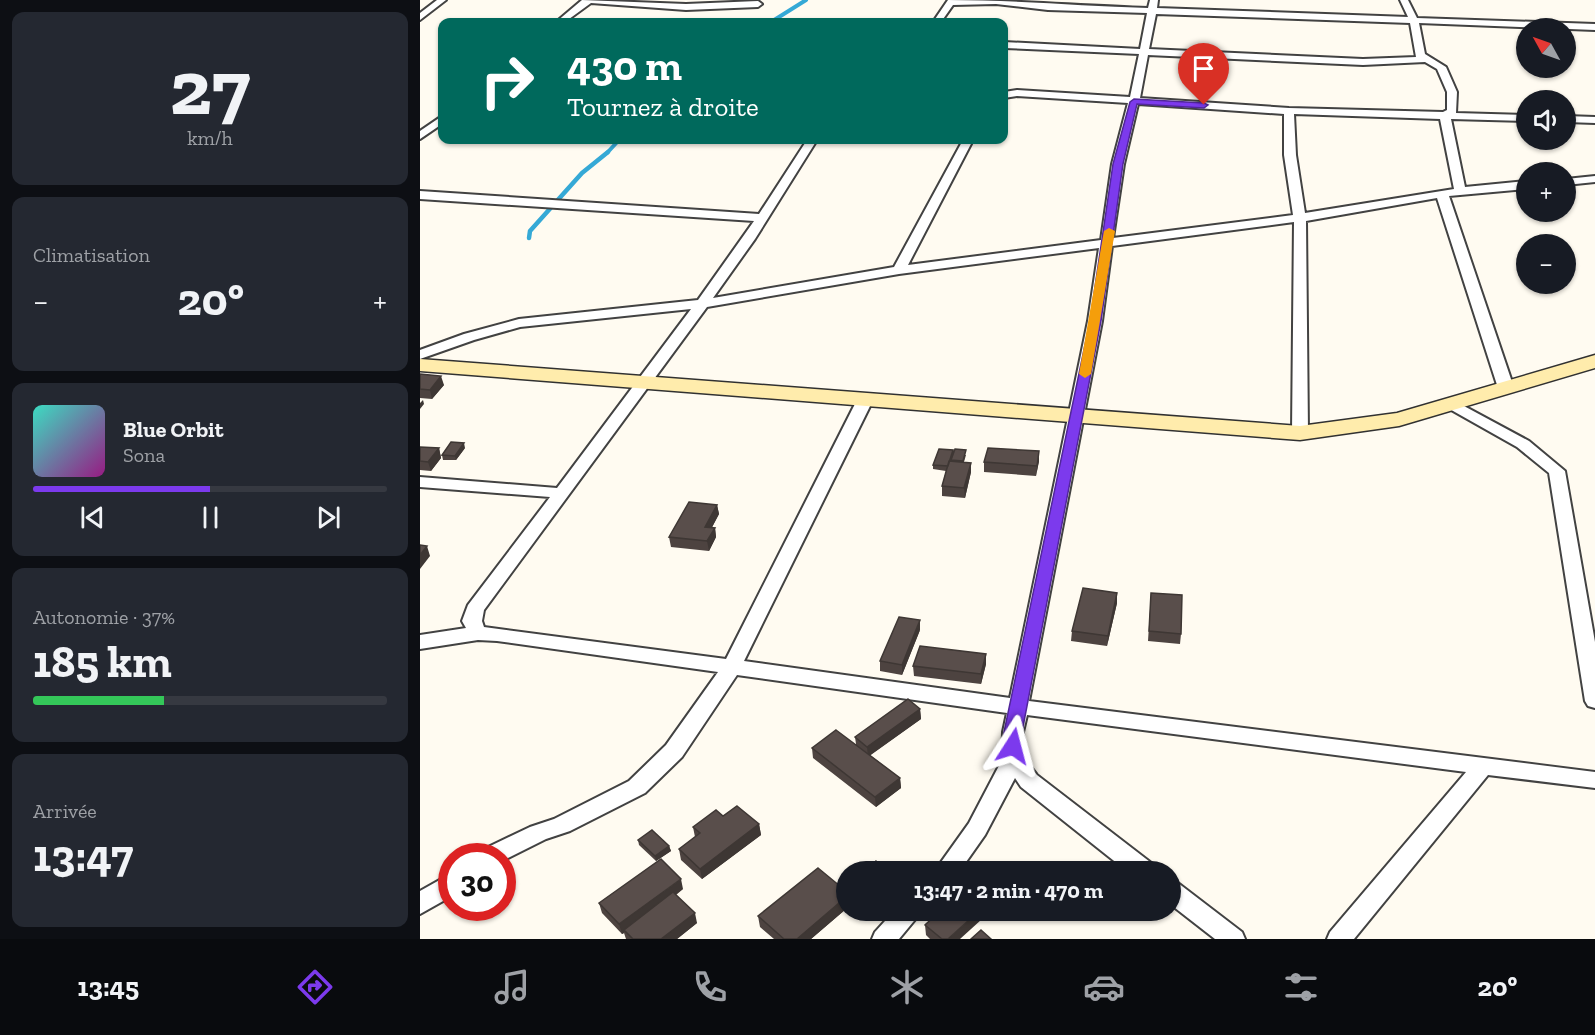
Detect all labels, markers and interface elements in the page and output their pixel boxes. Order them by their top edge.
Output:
north arrow [1516,18,1576,78]
map controls [1516,18,1576,294]
text: 27 [170,40,250,134]
text: 430 m [567,40,682,91]
icon: right [468,42,546,120]
pin [1178,43,1229,105]
icon: arrive [1187,52,1220,85]
button: sound [1516,90,1576,150]
text: Tournez à droite [567,91,759,123]
text: km/h [187,126,233,150]
button: + [1516,162,1576,222]
button: − [1516,234,1576,294]
text: Climatisation [33,243,150,267]
text: 20° [178,273,244,327]
text: − [33,281,48,320]
text: + [373,281,387,320]
text: Blue Orbit [123,416,223,443]
text: Sona [123,443,165,467]
icon: previous [76,501,109,534]
icon: pause [194,501,227,534]
icon: next [312,501,345,534]
text: Autonomie · 37% [33,605,175,629]
text: 185 km [33,635,172,689]
position arrow [981,714,1045,778]
text: Arrivée [33,799,97,823]
text: 13:47 [33,829,133,883]
speed limit sign: 30 [438,843,516,921]
text: 13:47 · 2 min · 470 m [914,877,1103,904]
icon: directions [294,966,336,1008]
icon: music [491,966,533,1008]
icon: phone [689,966,731,1008]
icon: climate [886,966,928,1008]
icon: car [1083,966,1125,1008]
icon: filters [1280,966,1322,1008]
text: 13:45 [78,971,139,1003]
text: 20° [1478,971,1517,1003]

